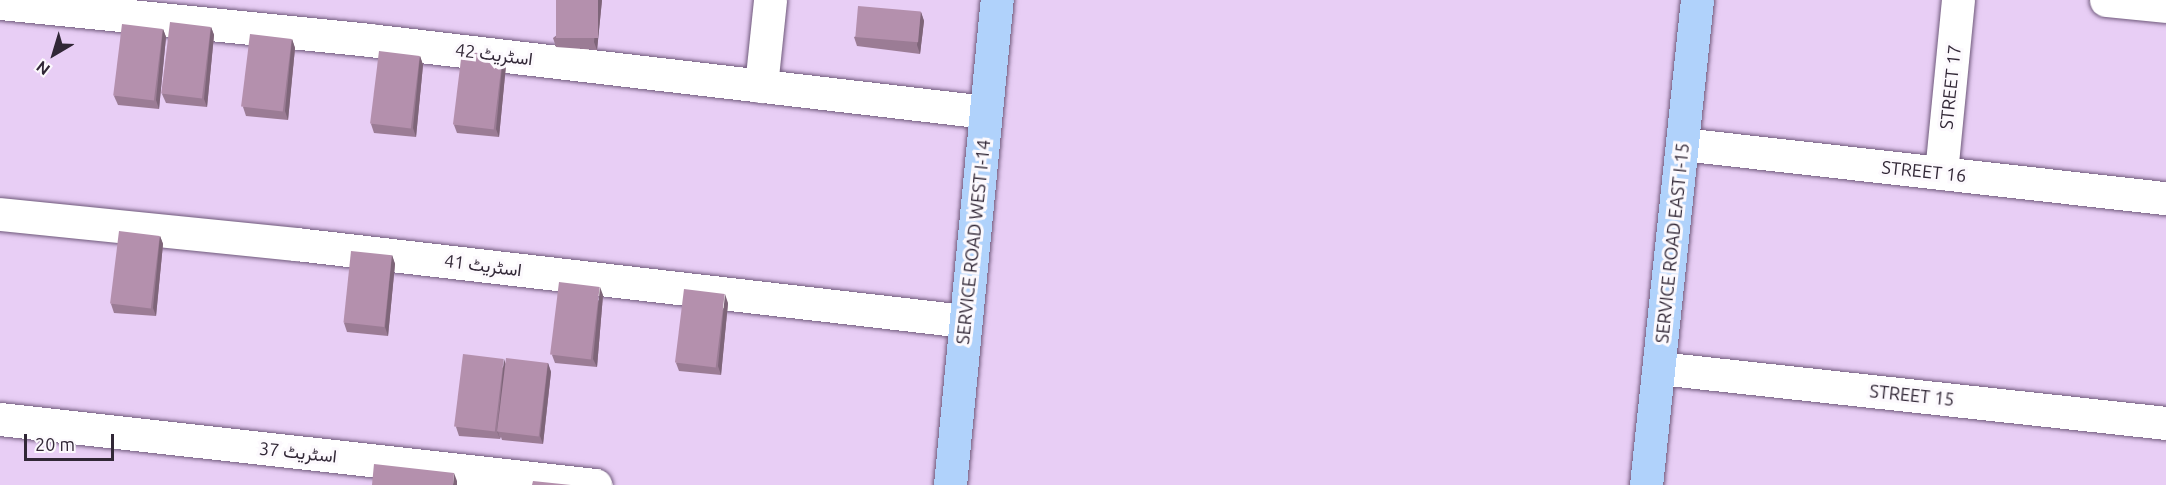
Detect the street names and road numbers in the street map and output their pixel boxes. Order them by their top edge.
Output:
street label: اسٹریٹ 42 [454,39,534,69]
street label: STREET 17 [1935,43,1965,131]
street label: SERVICE ROAD WEST I-14 [951,138,995,346]
street label: SERVICE ROAD EAST I-15 [1651,142,1693,344]
street label: STREET 16 [1880,156,1968,186]
street label: اسٹریٹ 41 [443,250,523,280]
street label: STREET 15 [1868,380,1956,410]
street label: اسٹریٹ 37 [258,437,338,467]

